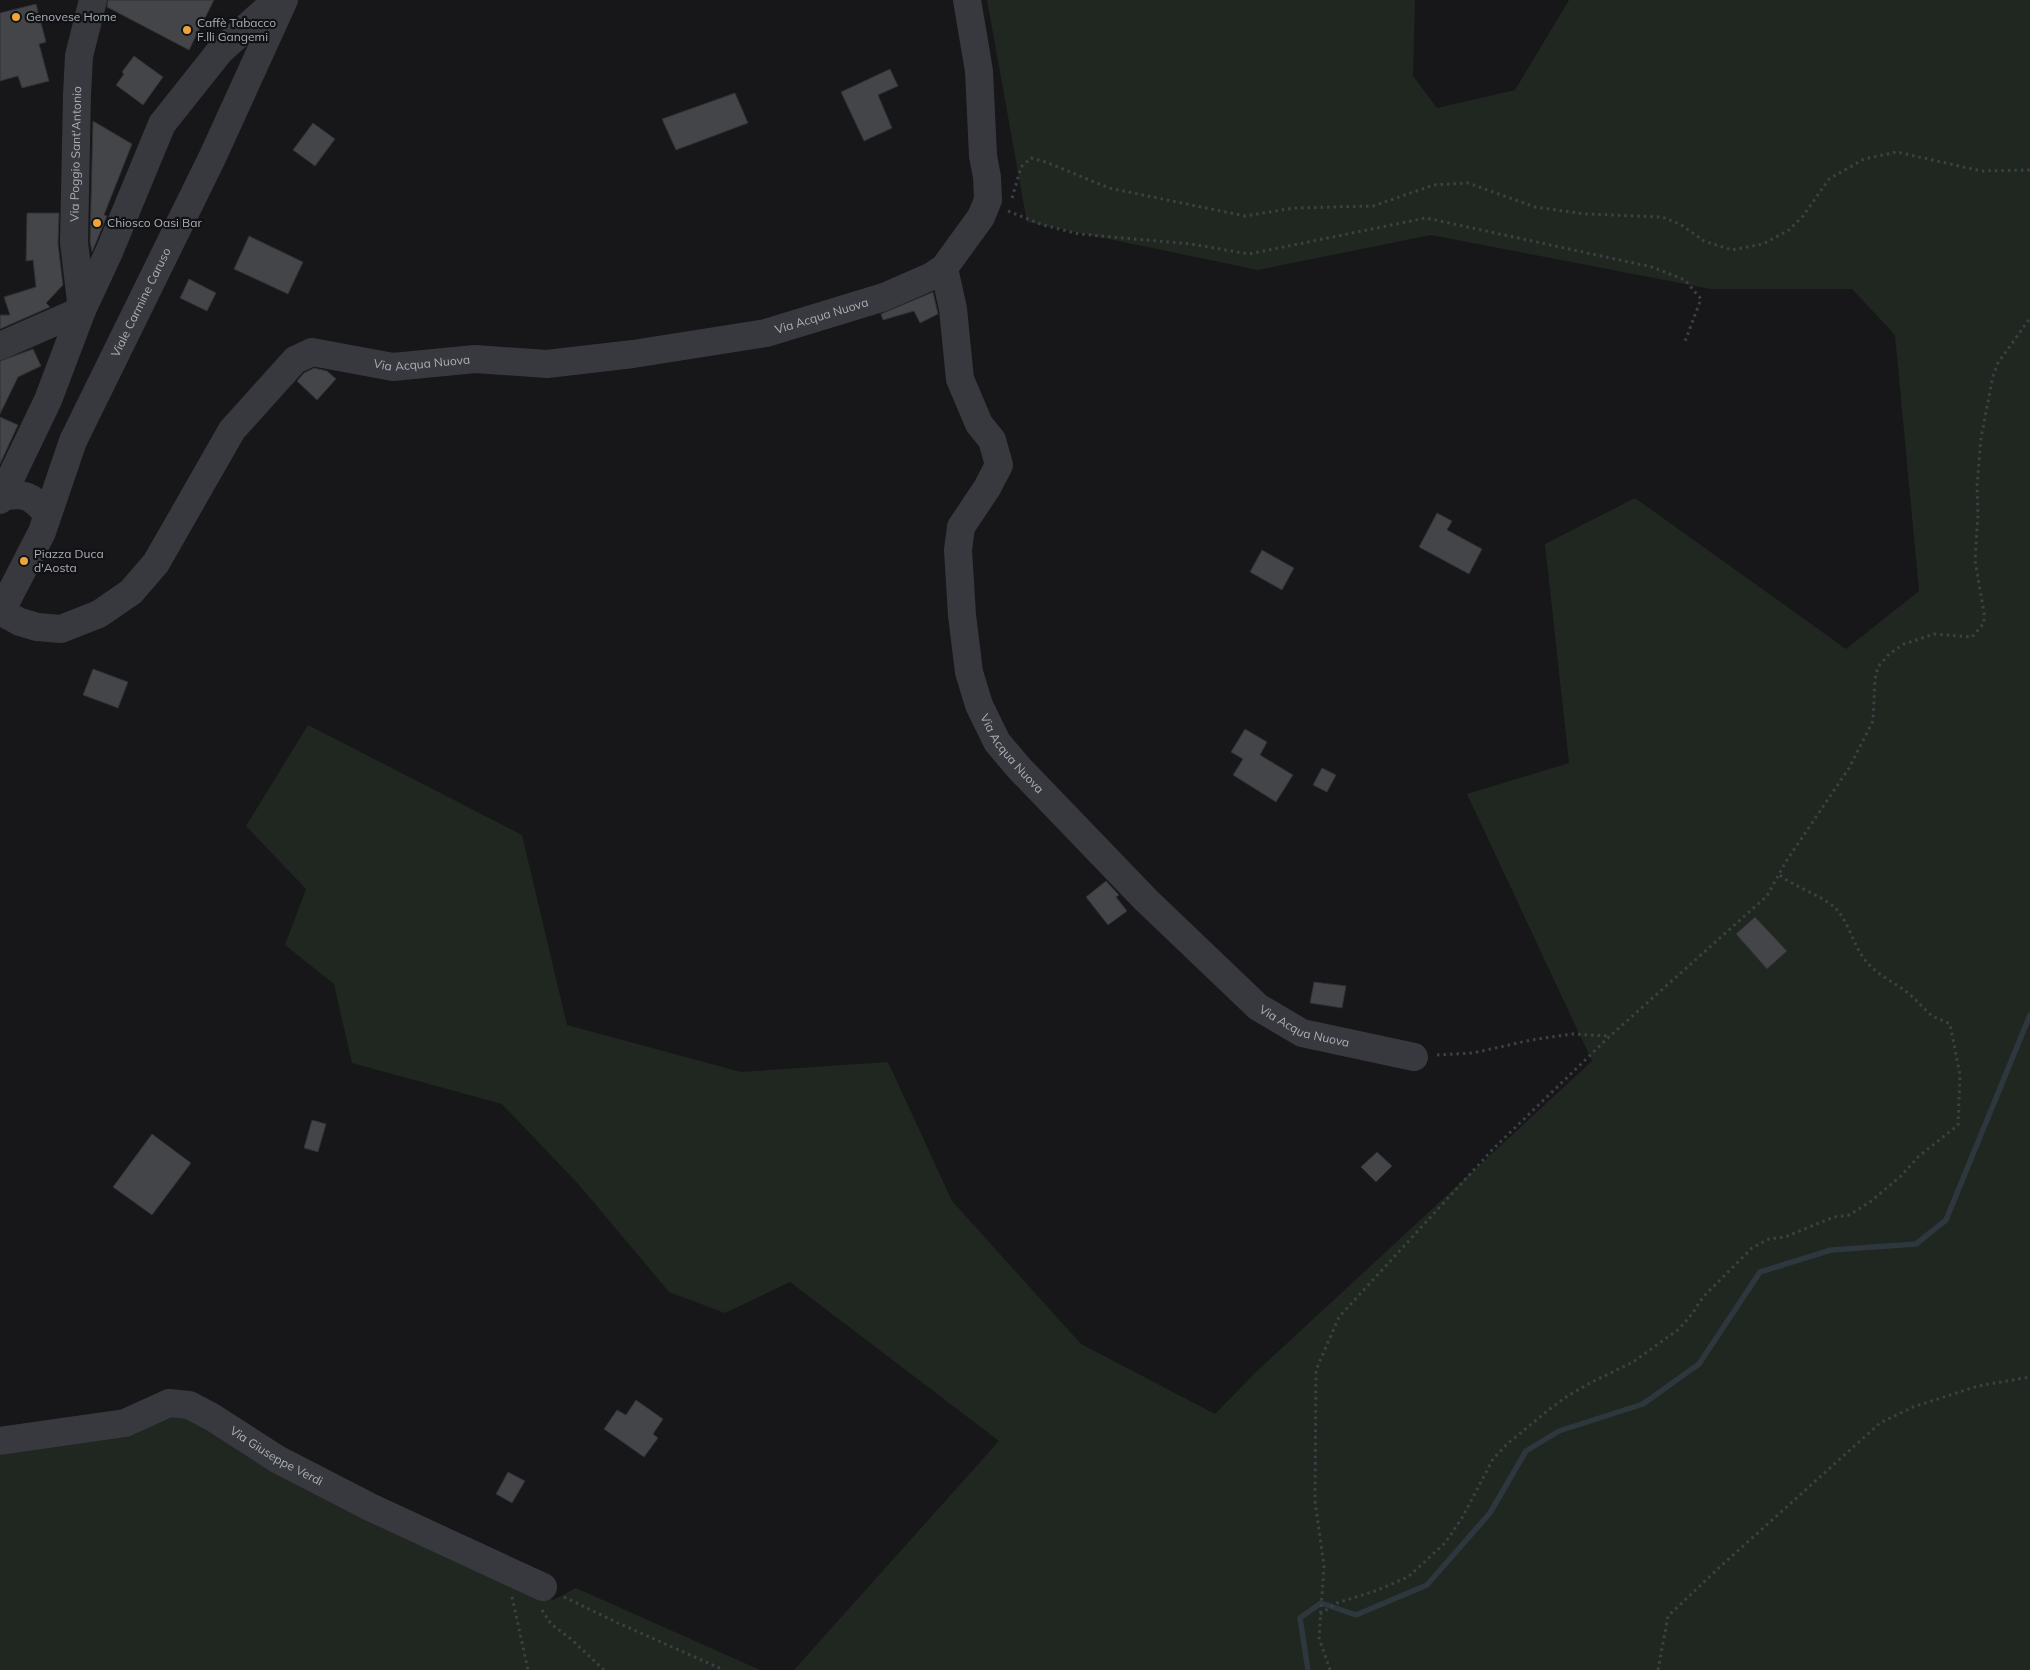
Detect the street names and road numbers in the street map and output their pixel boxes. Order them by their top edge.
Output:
street label: Via Poggio Sant'Antonio [66,86,84,222]
street label: Viale Carmine Caruso [107,245,174,359]
street label: Via Acqua Nuova [773,294,870,337]
street label: Via Acqua Nuova [373,352,471,374]
street label: Via Acqua Nuova [977,711,1047,796]
street label: Via Acqua Nuova [1257,1001,1351,1050]
street label: Via Giuseppe Verdi [227,1423,326,1488]

